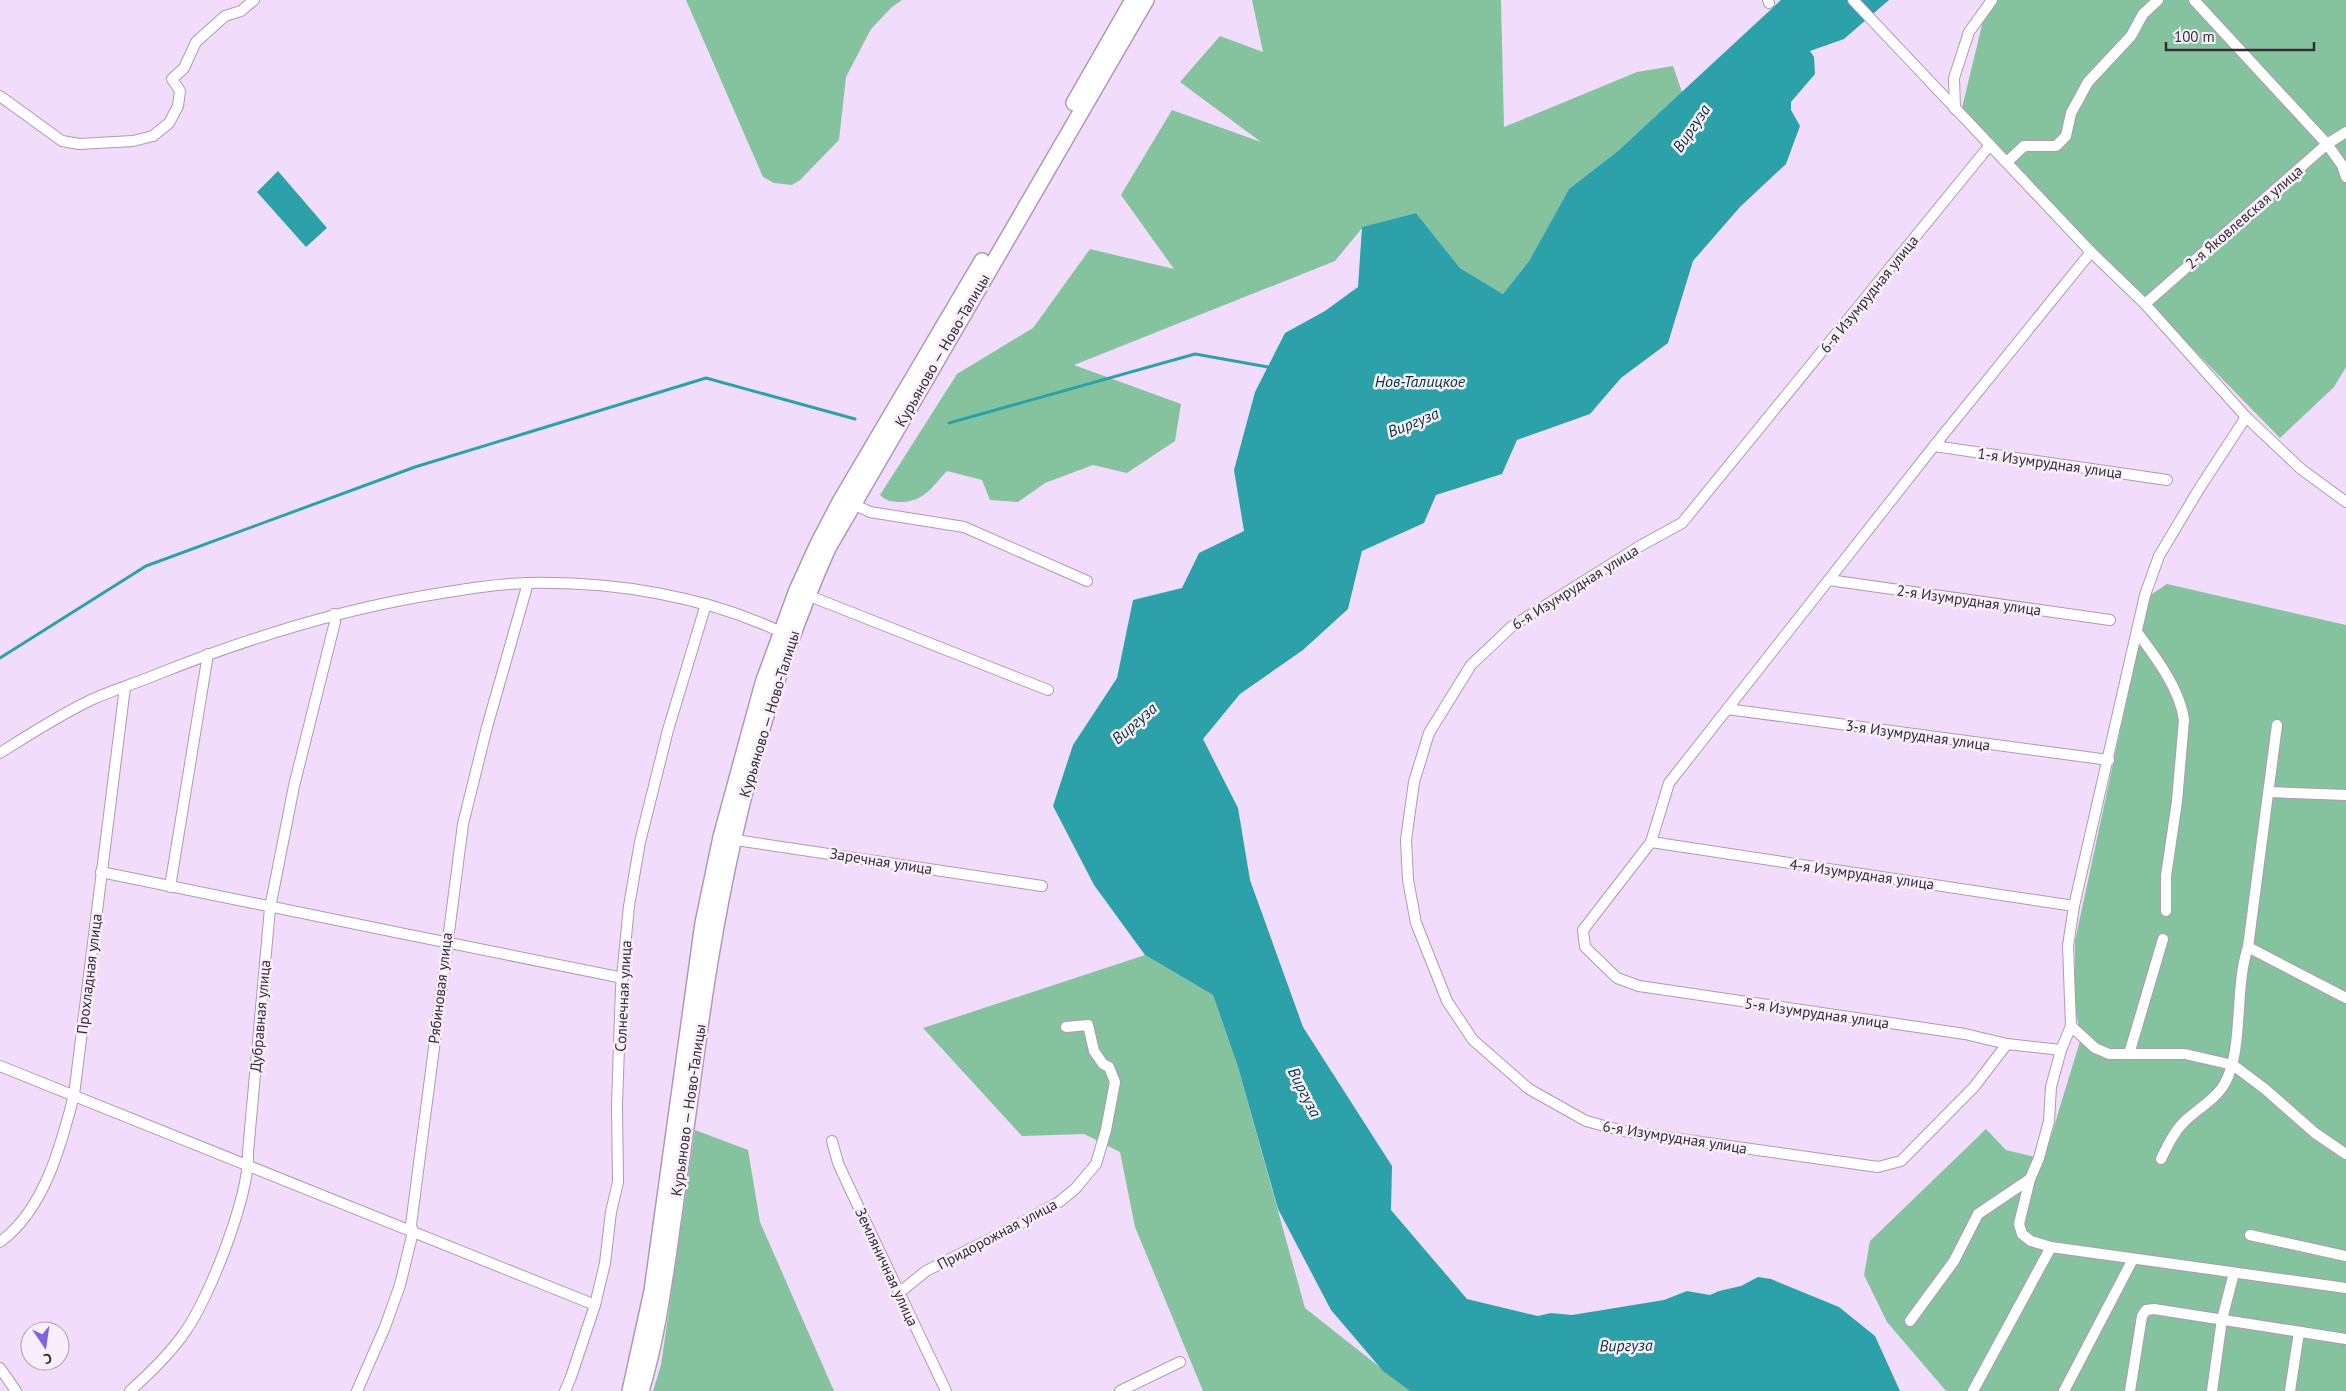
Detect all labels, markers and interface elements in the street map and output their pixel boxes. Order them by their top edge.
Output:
scale bar [2166,20,2314,52]
text: 100 m [2174,27,2215,46]
water label: Виргуза [1668,100,1714,156]
street label: 2-я Яковлевская улица [2182,161,2306,273]
street label: 6-я Изумрудная улица [1816,231,1922,357]
street label: Курьяново — Ново-Талицы [890,270,994,430]
water label: Нов-Талицкое [1375,371,1466,391]
water label: Виргуза [1385,403,1442,441]
street label: 1-я Изумрудная улица [1976,443,2124,483]
street label: 6-я Изумрудная улица [1508,540,1642,634]
street label: 2-я Изумрудная улица [1895,580,2043,620]
street label: Курьяново — Ново-Талицы [735,628,803,800]
water label: Виргуза [1107,698,1161,748]
street label: 3-я Изумрудная улица [1844,715,1992,755]
street label: Заречная улица [828,844,934,878]
street label: 4-я Изумрудная улица [1788,854,1936,894]
street label: Прохладная улица [72,913,106,1035]
street label: Рябиновая улица [424,931,456,1045]
street label: Солнечная улица [611,940,635,1052]
street label: Дубравная улица [246,959,274,1073]
street label: 5-я Изумрудная улица [1743,993,1891,1033]
street label: Курьяново — Ново-Талицы [667,1023,709,1197]
water label: Виргуза [1284,1064,1326,1120]
street label: 6-я Изумрудная улица [1601,1116,1749,1158]
street label: Придорожная улица [934,1194,1060,1274]
street label: Земляничная улица [851,1205,923,1329]
north arrow [20,1321,70,1371]
water label: Виргуза [1599,1335,1653,1355]
text: С [42,1349,54,1368]

